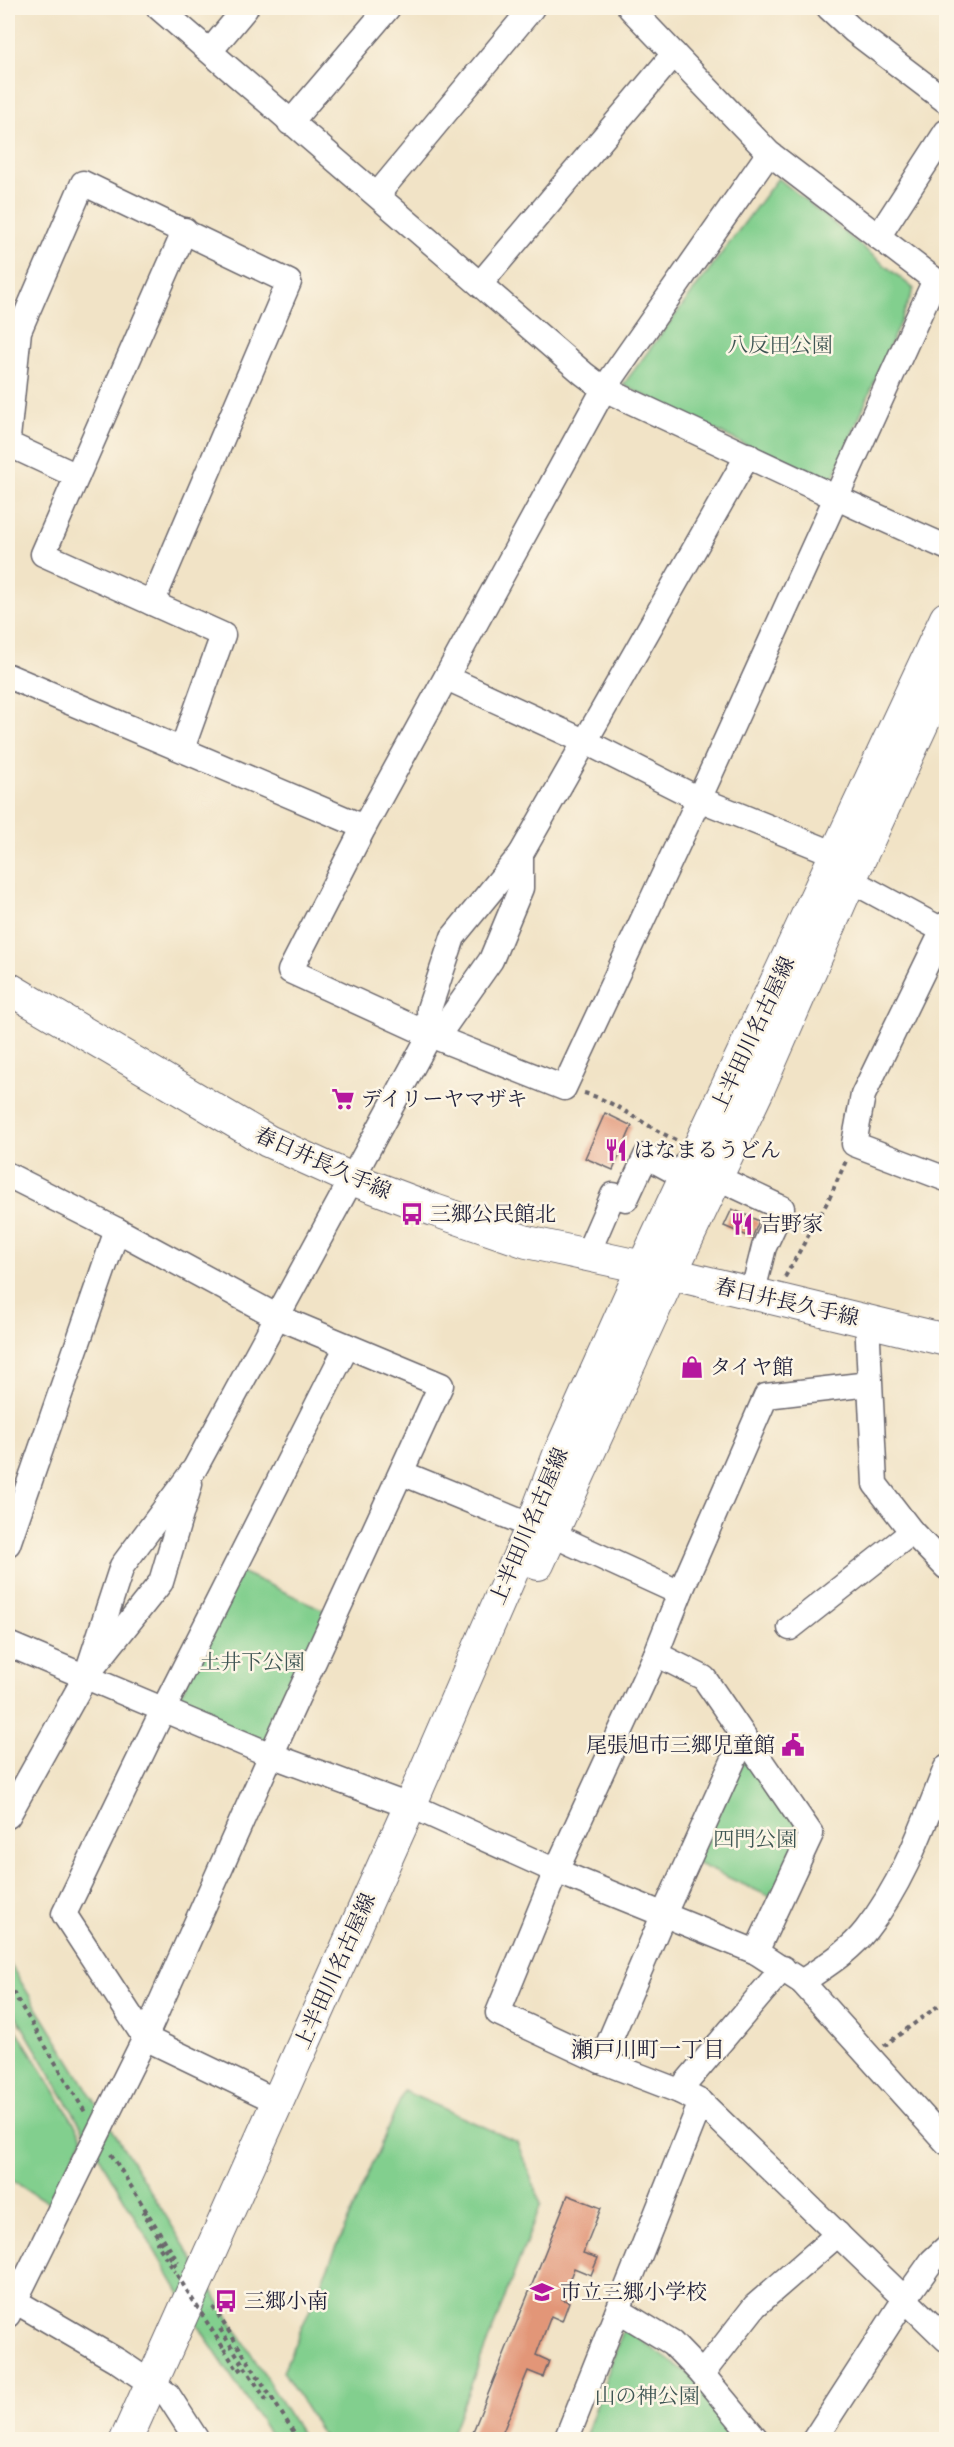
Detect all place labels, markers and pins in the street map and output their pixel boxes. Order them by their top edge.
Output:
supermarket icon: デイリーヤマザキ [330,1086,356,1112]
place label: デイリーヤマザキ [361,1086,528,1116]
restaurant icon: はなまるうどん [603,1137,629,1163]
place label: はなまるうどん [634,1137,781,1167]
bus stop icon: 三郷公民館北 [399,1201,425,1227]
place label: 三郷公民館北 [430,1201,556,1231]
restaurant icon: 吉野家 [729,1211,755,1237]
place label: 吉野家 [760,1211,823,1241]
shop icon: タイヤ館 [679,1354,705,1380]
place label: タイヤ館 [710,1354,794,1384]
place label: 尾張旭市三郷児童館 [586,1732,775,1762]
public building icon: 尾張旭市三郷児童館 [780,1732,806,1758]
school or university icon: 市立三郷小学校 [529,2279,555,2305]
place label: 市立三郷小学校 [560,2279,707,2309]
bus stop icon: 三郷小南 [213,2288,239,2314]
place label: 三郷小南 [244,2288,328,2318]

